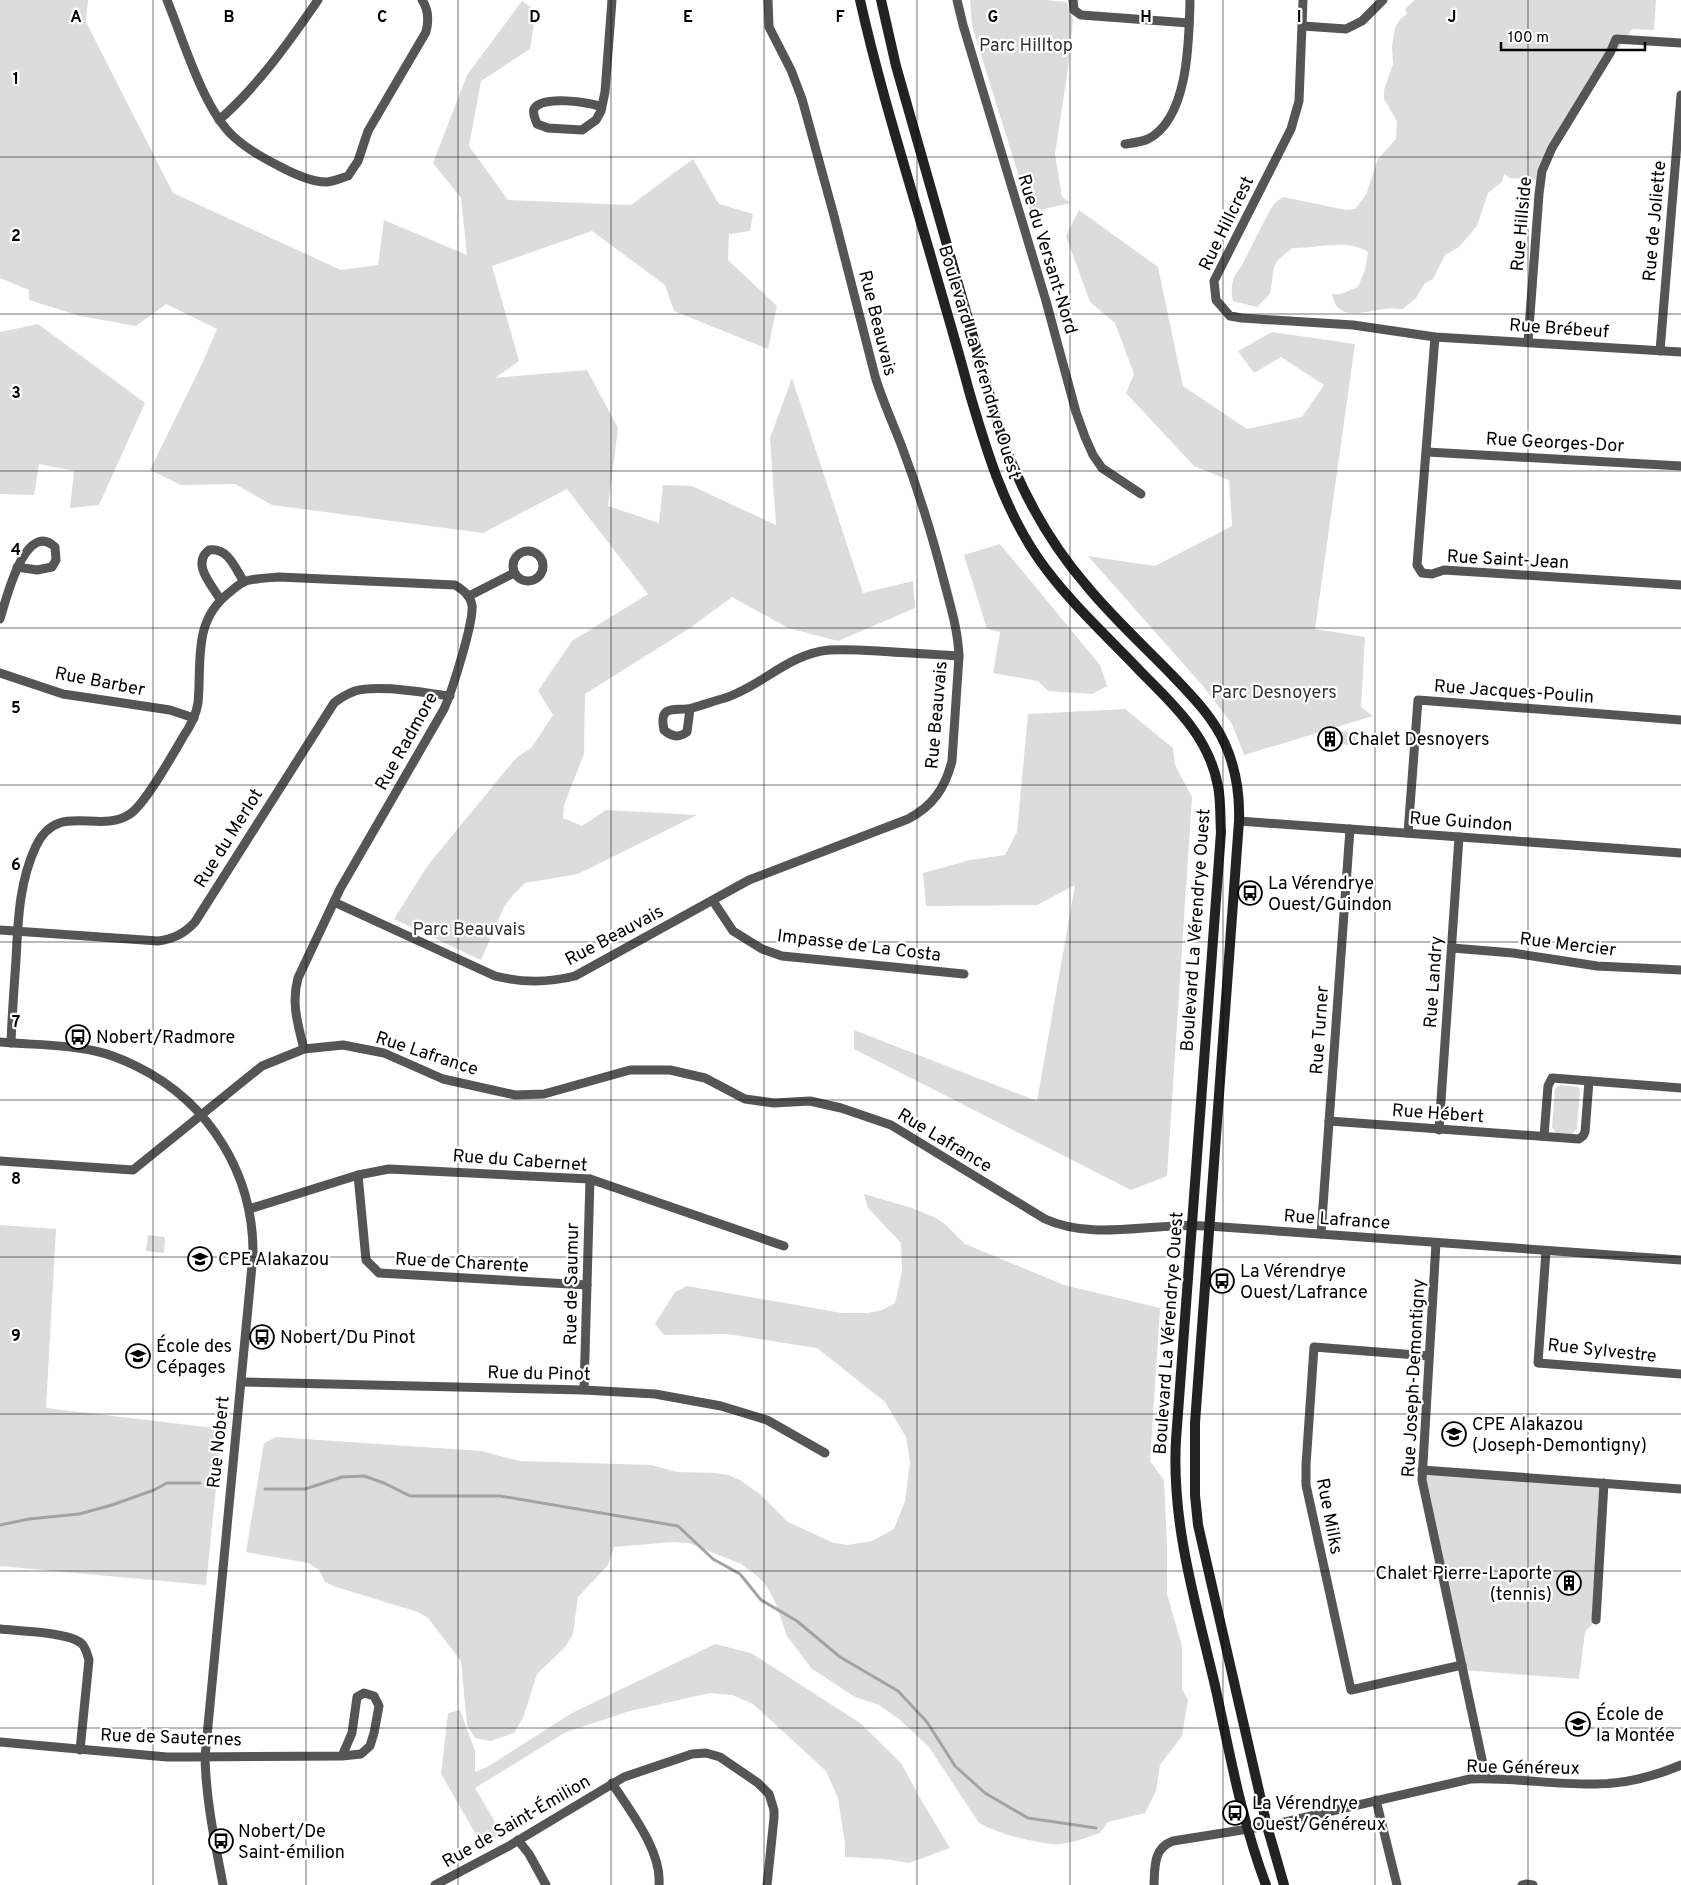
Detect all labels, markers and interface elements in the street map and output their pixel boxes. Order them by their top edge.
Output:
text: A [70,8,82,28]
text: B [223,8,235,28]
text: C [377,8,387,28]
text: D [529,8,541,28]
text: E [683,8,693,28]
text: F [835,8,845,28]
text: G [988,8,998,28]
text: H [1140,8,1152,28]
text: I [1297,8,1301,28]
text: J [1448,8,1456,28]
scale bar [1501,20,1645,52]
text: 100 m [1508,29,1549,48]
park label: Parc Hilltop [979,35,1073,58]
text: 1 [13,70,19,90]
street label: Rue de Joliette [1639,160,1672,283]
street label: Rue du Versant-Nord [1011,172,1082,337]
street label: Rue Hillcrest [1195,173,1260,275]
street label: Rue Hillside [1507,176,1538,272]
text: 2 [11,227,21,247]
street label: Boulevard La Vérendrye Ouest [932,243,1025,482]
street label: Rue Beauvais [852,268,901,379]
street label: Rue Brébeuf [1508,315,1610,344]
text: 3 [11,384,21,404]
street label: Rue Georges-Dor [1485,428,1625,459]
text: 4 [11,541,21,561]
street label: Rue Saint-Jean [1446,546,1570,575]
street label: Rue Beauvais [921,660,954,770]
street label: Rue Barber [53,662,147,702]
street label: Rue Jacques-Poulin [1433,675,1595,710]
park label: Parc Desnoyers [1211,682,1337,705]
street label: Rue Radmore [371,688,444,795]
text: 5 [11,699,21,719]
building icon: Chalet Desnoyers [1317,726,1343,752]
place label: Chalet Desnoyers [1348,729,1490,752]
street label: Rue du Merlot [190,785,269,893]
street label: Rue Guindon [1409,807,1513,838]
street label: Boulevard La Vérendrye Ouest [1177,808,1216,1052]
text: 6 [11,856,21,876]
place label: La Vérendrye Ouest/Guindon [1268,873,1392,917]
bus stop icon: La Vérendrye Ouest/Guindon [1237,880,1263,906]
street label: Rue Beauvais [561,901,668,972]
park label: Parc Beauvais [412,919,526,942]
street label: Impasse de La Costa [776,925,942,968]
street label: Rue Mercier [1518,928,1617,963]
street label: Rue Landry [1420,935,1449,1029]
street label: Rue Turner [1306,985,1335,1075]
text: 7 [12,1013,20,1033]
bus stop icon: Nobert/Radmore [65,1024,91,1050]
place label: Nobert/Radmore [96,1027,235,1050]
street label: Rue Lafrance [372,1027,481,1082]
street label: Rue Hébert [1391,1100,1485,1129]
street label: Rue Lafrance [893,1104,996,1179]
street label: Rue du Cabernet [452,1145,588,1178]
text: 8 [11,1170,21,1190]
street label: Rue Lafrance [1283,1205,1391,1236]
street label: Boulevard La Vérendrye Ouest [1150,1211,1189,1455]
street label: Rue de Saumur [560,1222,585,1346]
school or university icon: CPE Alakazou [187,1246,213,1272]
place label: CPE Alakazou [218,1249,329,1272]
street label: Rue de Charente [394,1249,529,1278]
place label: La Vérendrye Ouest/Lafrance [1240,1261,1368,1305]
bus stop icon: La Vérendrye Ouest/Lafrance [1209,1268,1235,1294]
street label: Rue Joseph-Demontigny [1398,1278,1431,1478]
bus stop icon: Nobert/Du Pinot [249,1324,275,1350]
text: 9 [11,1327,21,1347]
place label: Nobert/Du Pinot [280,1327,416,1350]
place label: École des Cépages [156,1334,232,1380]
street label: Rue Sylvestre [1546,1334,1658,1369]
school or university icon: École des Cépages [125,1343,151,1369]
street label: Rue du Pinot [487,1362,591,1387]
street label: Rue Nobert [203,1395,236,1490]
place label: CPE Alakazou (Joseph-Demontigny) [1472,1414,1647,1458]
school or university icon: CPE Alakazou (Joseph-Demontigny) [1441,1421,1467,1447]
street label: Rue Milks [1310,1476,1347,1556]
place label: Chalet Pierre-Laporte (tennis) [1376,1563,1552,1607]
building icon: Chalet Pierre-Laporte (tennis) [1556,1570,1582,1596]
place label: École de la Montée [1596,1702,1675,1748]
school or university icon: École de la Montée [1565,1711,1591,1737]
street label: Rue de Sauternes [100,1725,242,1752]
street label: Rue Généreux [1466,1756,1580,1781]
street label: Rue de Saint-Émilion [438,1769,595,1874]
place label: La Vérendrye Ouest/Généreux [1252,1793,1386,1837]
bus stop icon: La Vérendrye Ouest/Généreux [1222,1800,1248,1826]
place label: Nobert/De Saint-émilion [238,1821,345,1865]
bus stop icon: Nobert/De Saint-émilion [208,1828,234,1854]

